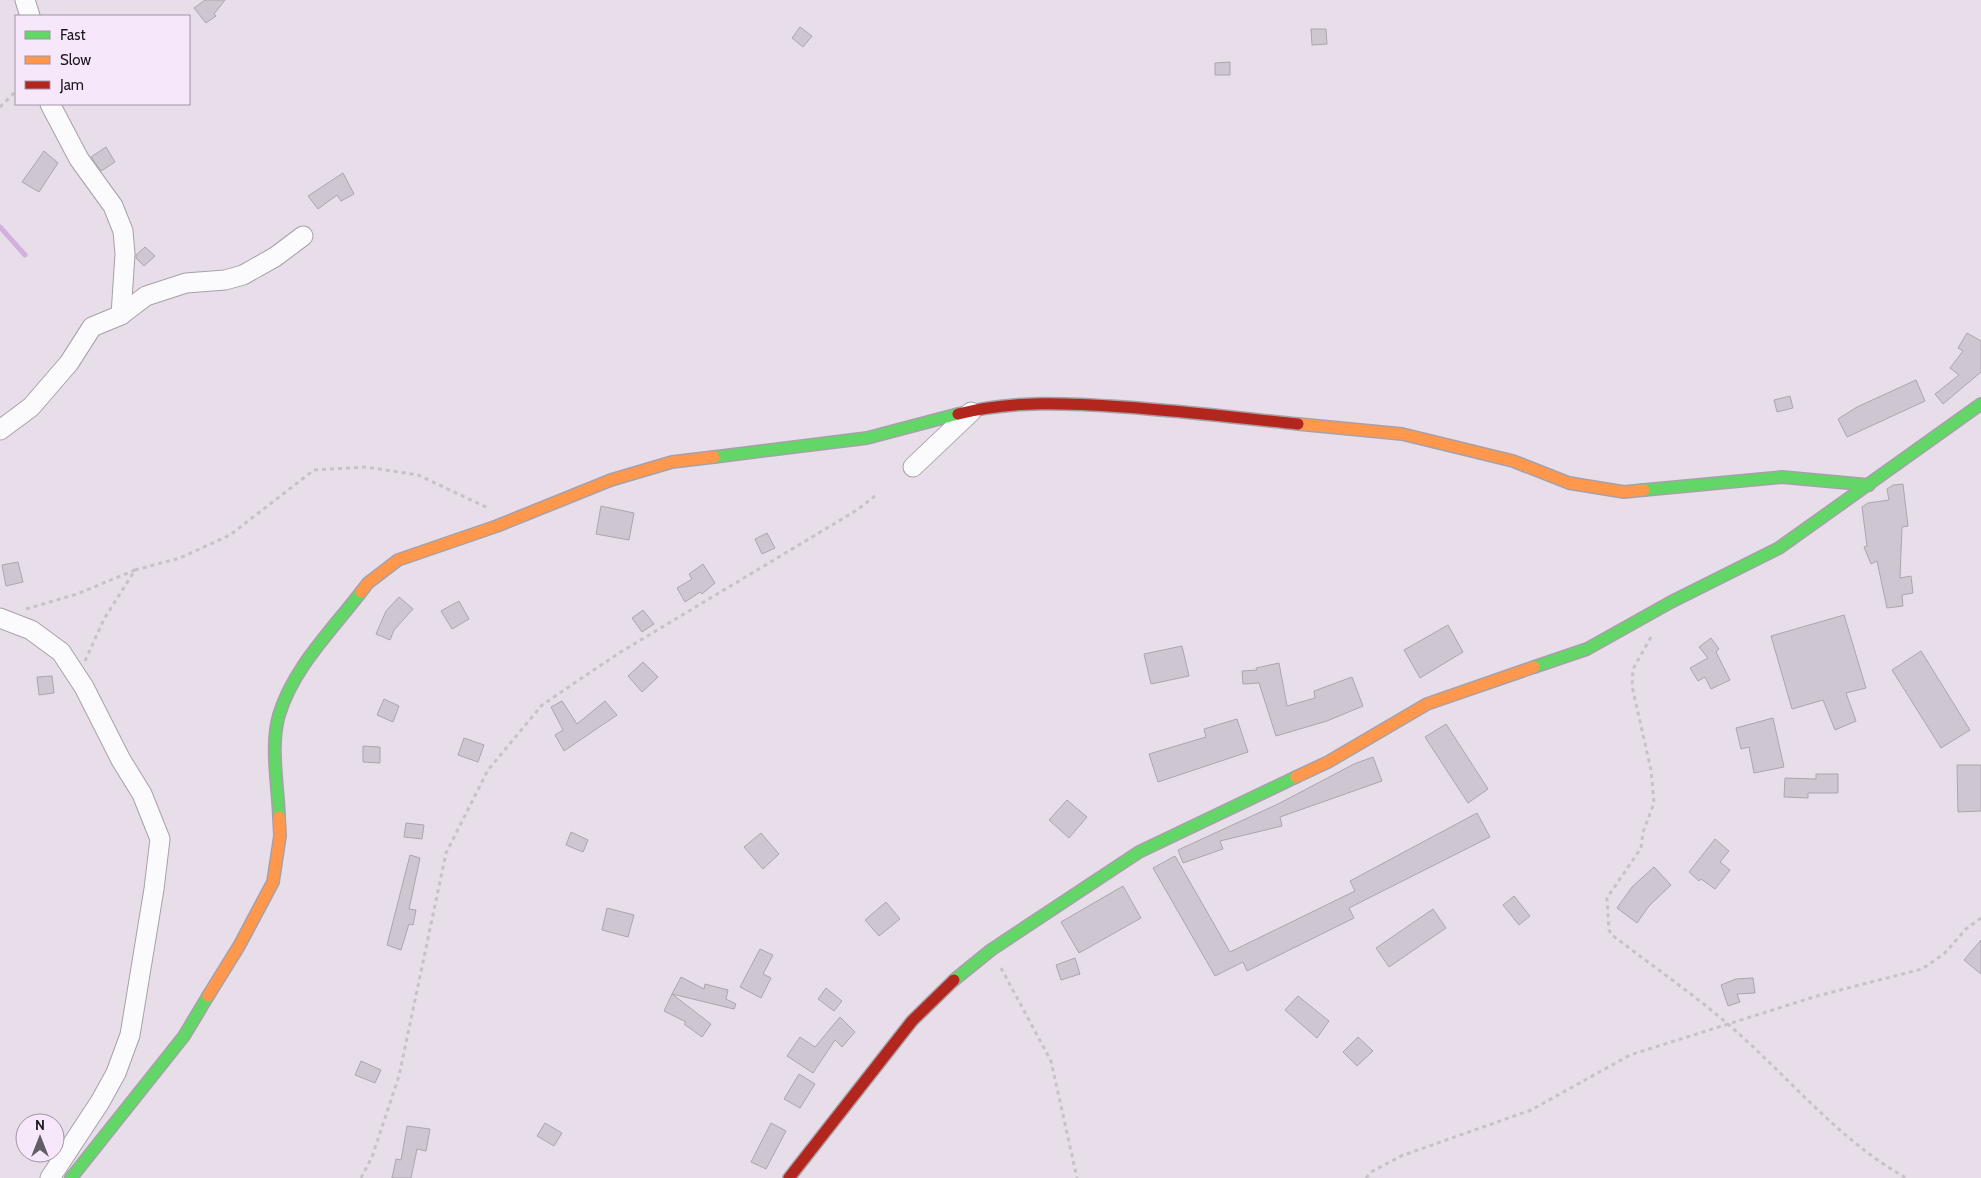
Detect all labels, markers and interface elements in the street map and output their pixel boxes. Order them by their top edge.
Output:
legend [15,15,190,105]
text: Fast [60,26,85,44]
text: Slow [60,51,91,69]
text: Jam [59,76,84,94]
north arrow [15,1113,65,1163]
text: N [35,1116,45,1134]

